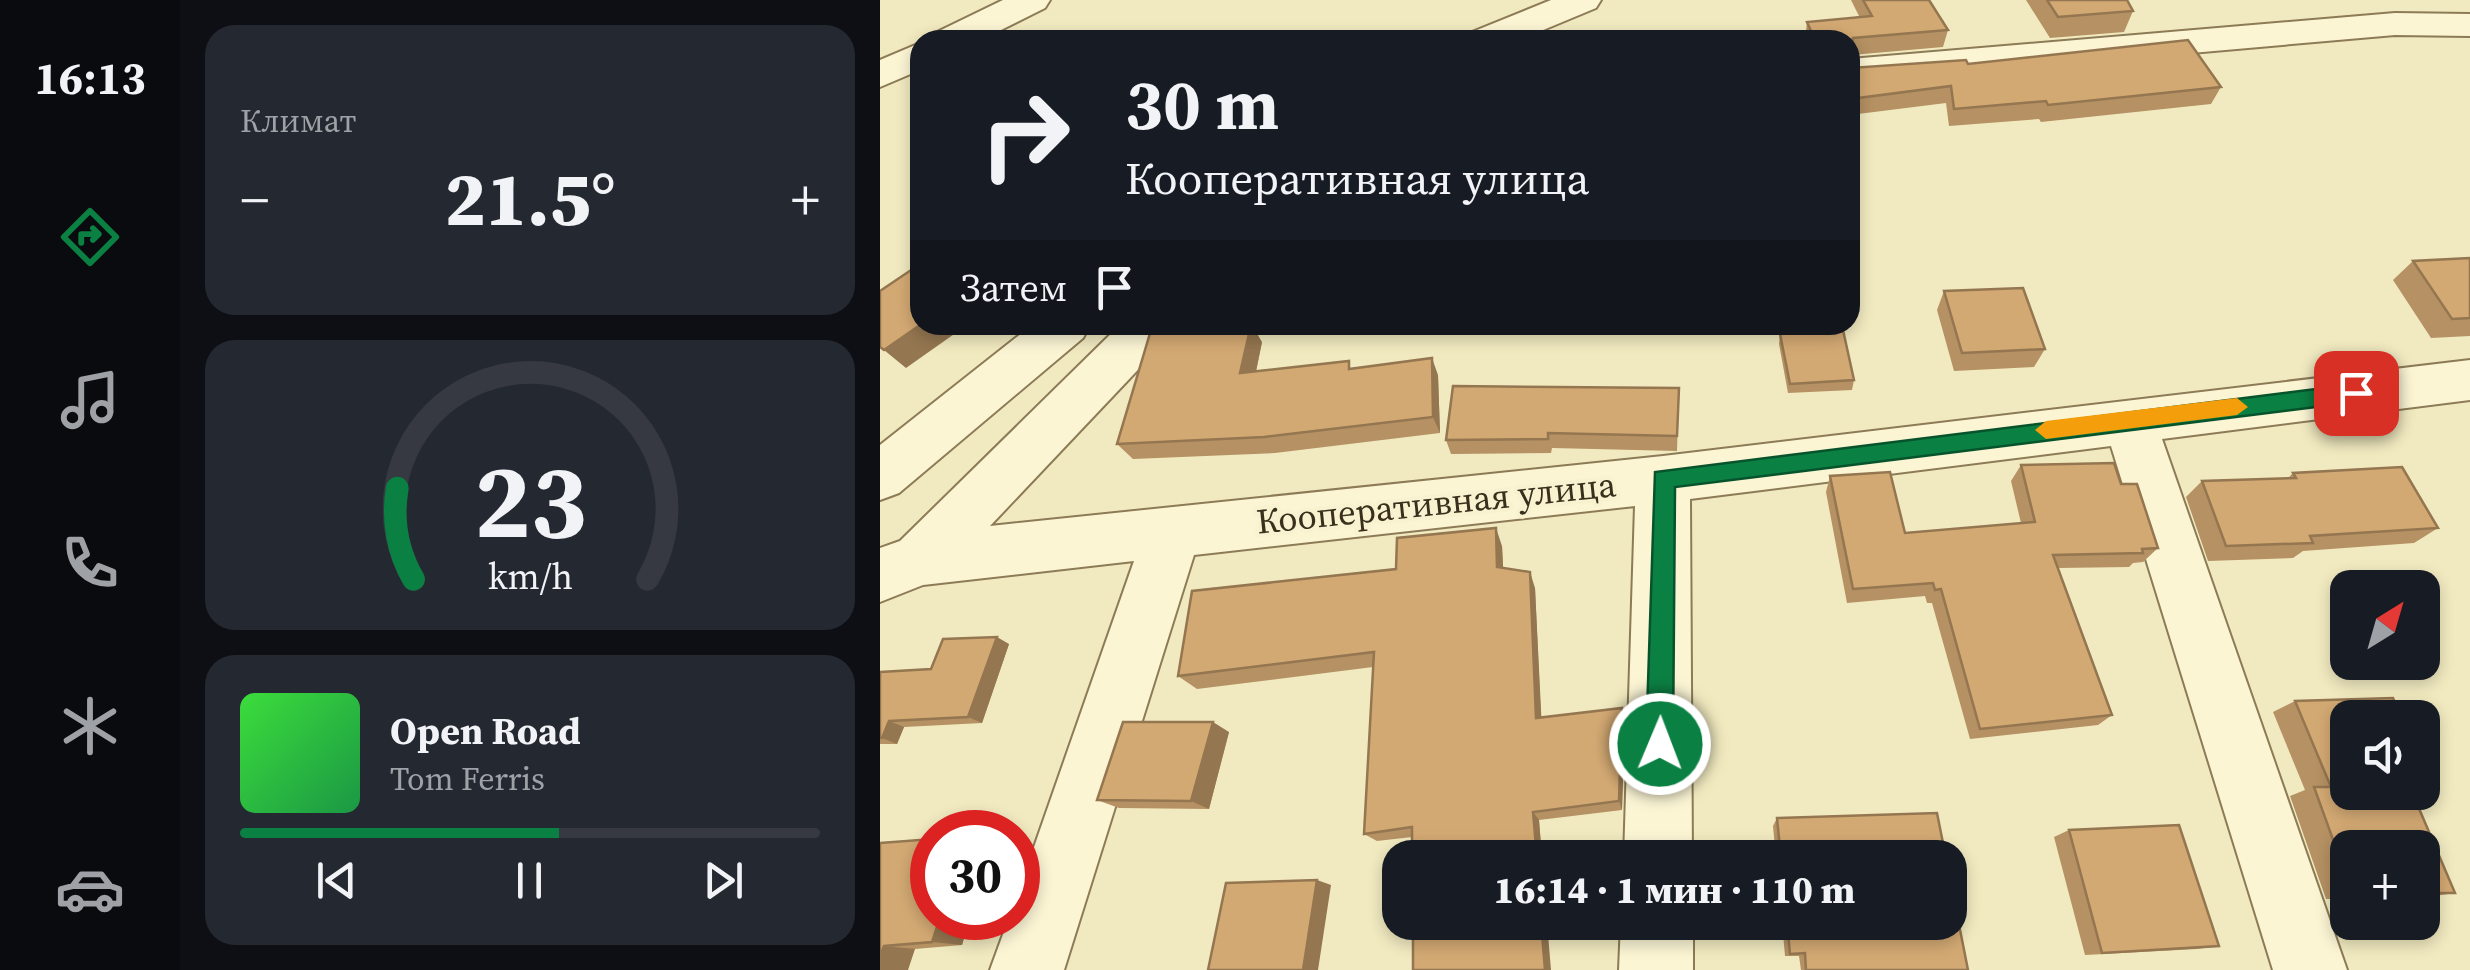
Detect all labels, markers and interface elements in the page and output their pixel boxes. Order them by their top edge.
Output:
text: 16:13 [34,47,146,109]
text: 30 m [1125,56,1279,152]
icon: right [960,70,1090,200]
text: Климат [240,99,356,143]
text: 21.5° [444,147,616,250]
text: Кооперативная улица [1125,147,1589,209]
text: − [240,162,269,237]
text: + [791,162,820,237]
icon: directions [55,202,125,272]
icon: arrive [1087,260,1142,315]
text: Затем [960,262,1067,314]
pin [2314,351,2399,436]
icon: music [55,365,125,435]
icon: arrive [2329,366,2384,421]
text: 23 [474,429,586,572]
street label: Кооперативная улица [1254,460,1618,546]
icon: phone [55,528,125,598]
text: km/h [487,552,573,601]
north arrow [2330,570,2440,680]
map controls [2330,570,2440,940]
icon: climate [55,691,125,761]
position arrow [1608,692,1712,796]
button: sound [2330,700,2440,810]
text: Open Road [390,705,581,757]
text: Tom Ferris [390,757,545,801]
speed limit sign: 30 [910,810,1040,940]
button: + [2330,830,2440,940]
icon: previous [309,853,364,908]
icon: pause [502,853,557,908]
icon: next [696,853,751,908]
icon: car [55,854,125,924]
text: 16:14 · 1 мин · 110 m [1494,864,1855,916]

